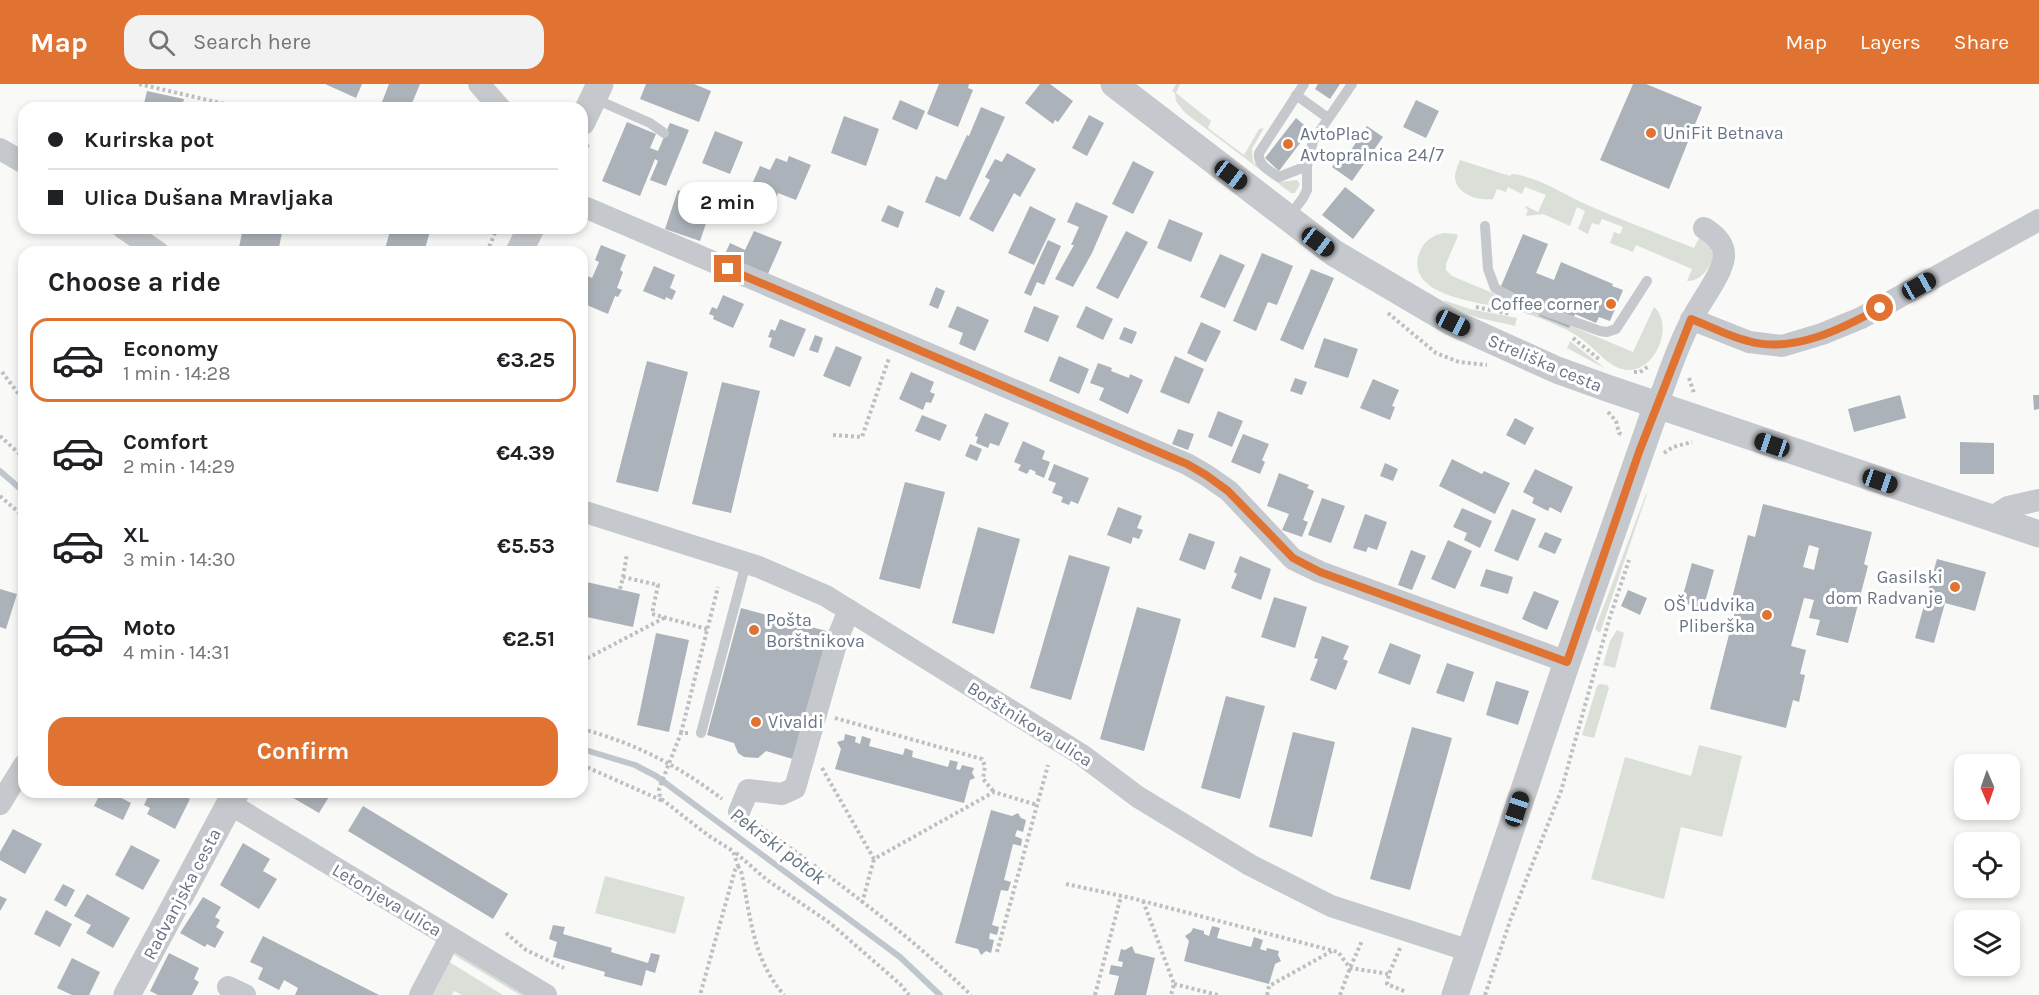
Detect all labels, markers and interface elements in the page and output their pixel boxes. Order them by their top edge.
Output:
search box [124,15,544,69]
text: Map [30,26,88,59]
icon: search [145,26,178,59]
text: Search here [193,29,311,55]
text: Map [1785,30,1827,54]
text: Layers [1860,30,1921,54]
text: Share [1954,30,2009,54]
place label: UniFit Betnava [1663,122,1784,144]
place label: AvtoPlac Avtopralnica 24/7 [1300,123,1445,166]
marker: UniFit Betnava [1644,126,1658,140]
text: Kurirska pot [84,127,214,153]
marker: AvtoPlac Avtopralnica 24/7 [1281,137,1295,151]
car [1211,157,1251,193]
callout: 2 min [678,182,777,224]
text: Ulica Dušana Mravljaka [84,185,334,211]
text: 2 min [700,191,755,214]
car [1298,224,1338,260]
route end [714,255,741,282]
text: Choose a ride [48,266,221,298]
car [1899,269,1939,303]
place label: Coffee corner [1491,293,1599,315]
route start [1866,294,1893,321]
marker: Coffee corner [1604,297,1618,311]
car [1433,307,1473,339]
street label: Streliška cesta [1484,329,1606,397]
icon: car [51,333,105,387]
text: Economy [123,336,218,362]
text: €3.25 [497,347,555,373]
text: 1 min · 14:28 [123,362,230,385]
icon: car [51,426,105,480]
text: Comfort [123,429,208,455]
car [1752,431,1792,459]
text: €4.39 [496,440,555,466]
text: 2 min · 14:29 [123,455,235,478]
car [1860,467,1900,495]
icon: car [51,519,105,573]
text: XL [123,522,149,548]
text: €5.53 [497,533,555,559]
text: 3 min · 14:30 [123,548,235,571]
place label: Gasilski dom Radvanje [1825,566,1943,609]
marker: Gasilski dom Radvanje [1948,580,1962,594]
place label: OŠ Ludvika Pliberška [1664,594,1755,637]
marker: OŠ Ludvika Pliberška [1760,608,1774,622]
place label: Pošta Borštnikova [766,609,865,652]
icon: car [51,612,105,666]
text: Moto [123,615,176,641]
marker: Pošta Borštnikova [747,623,761,637]
text: €2.51 [502,626,555,652]
text: 4 min · 14:31 [123,641,230,664]
street label: Borštnikova ulica [963,677,1097,771]
place label: Vivaldi [768,711,824,733]
marker: Vivaldi [749,715,763,729]
button: Confirm [48,717,558,786]
north arrow [1954,754,2020,820]
map controls [1954,754,2020,976]
car [1503,789,1531,829]
water label: Pekrski potok [726,803,831,890]
street label: Radvanjska cesta [138,825,226,963]
button: locate [1954,832,2020,898]
street label: Letonjeva ulica [328,859,446,941]
button: layers [1954,910,2020,976]

